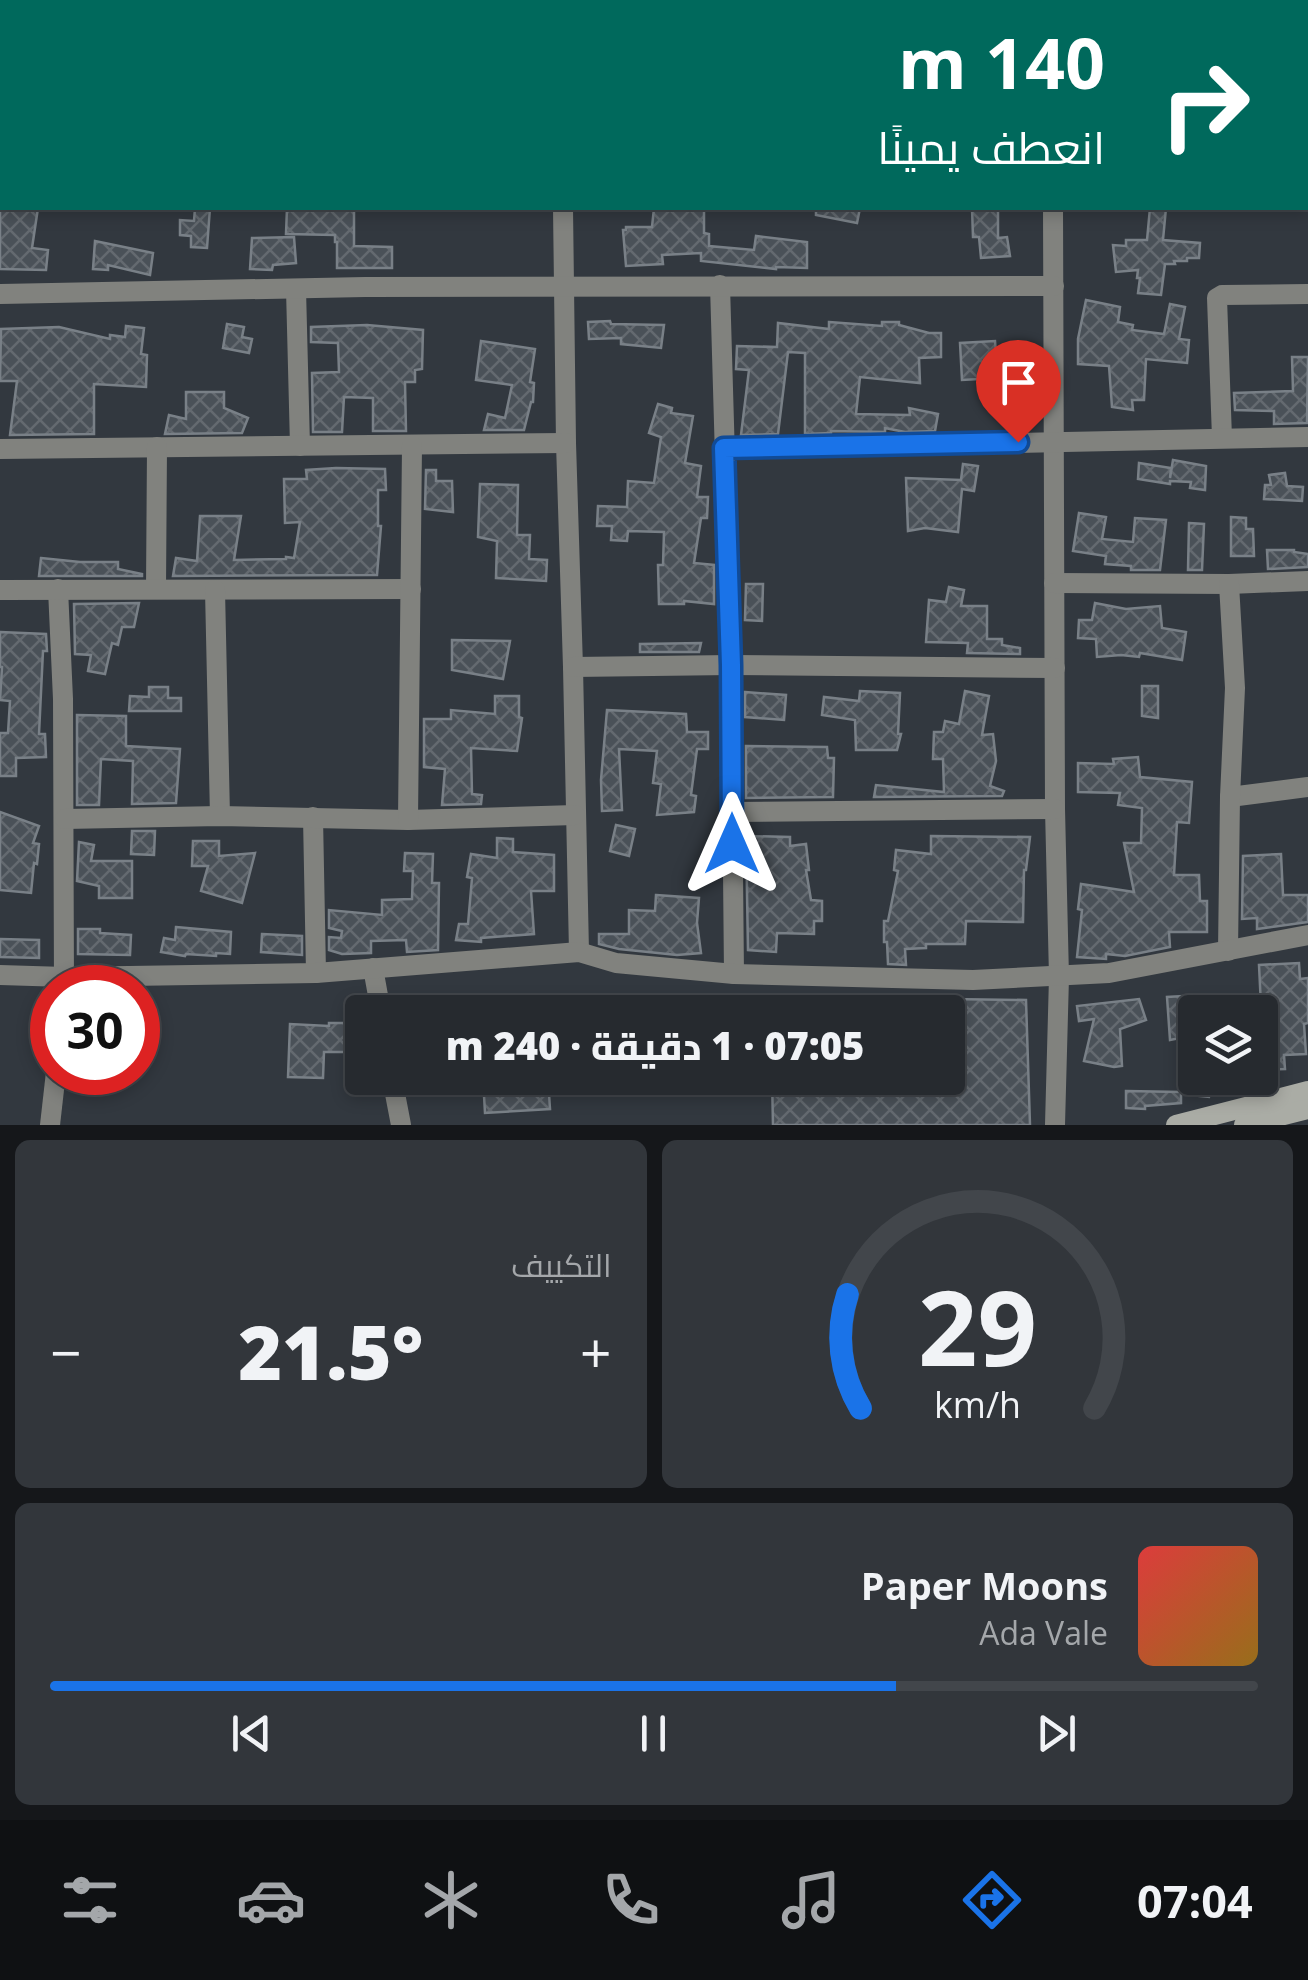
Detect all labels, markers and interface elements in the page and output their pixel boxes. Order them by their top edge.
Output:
text: 140 m [898,14,1105,110]
icon: right [1140,40,1270,170]
text: انعطف يمينًا [877,116,1105,177]
pin [976,340,1061,443]
icon: arrive [991,355,1046,410]
position arrow [680,792,784,896]
speed limit sign: 30 [30,965,160,1095]
map controls [1178,995,1278,1095]
button: layers [1178,995,1278,1095]
text: 07:05 · 1 دقيقة · 240 m [446,1019,864,1071]
text: التكييف [511,1243,612,1286]
text: 29 [918,1255,1037,1396]
text: 21.5° [238,1300,423,1402]
text: − [50,1314,81,1389]
text: + [580,1314,612,1389]
text: km/h [934,1380,1021,1428]
text: Paper Moons [861,1559,1108,1611]
text: Ada Vale [979,1611,1108,1654]
icon: previous [224,1706,279,1761]
icon: pause [626,1706,681,1761]
icon: next [1029,1706,1084,1761]
icon: filters [55,1865,125,1935]
icon: car [236,1865,306,1935]
icon: climate [416,1865,486,1935]
icon: phone [596,1865,666,1935]
icon: music [776,1865,846,1935]
icon: directions [957,1865,1027,1935]
text: 07:04 [1137,1870,1253,1931]

